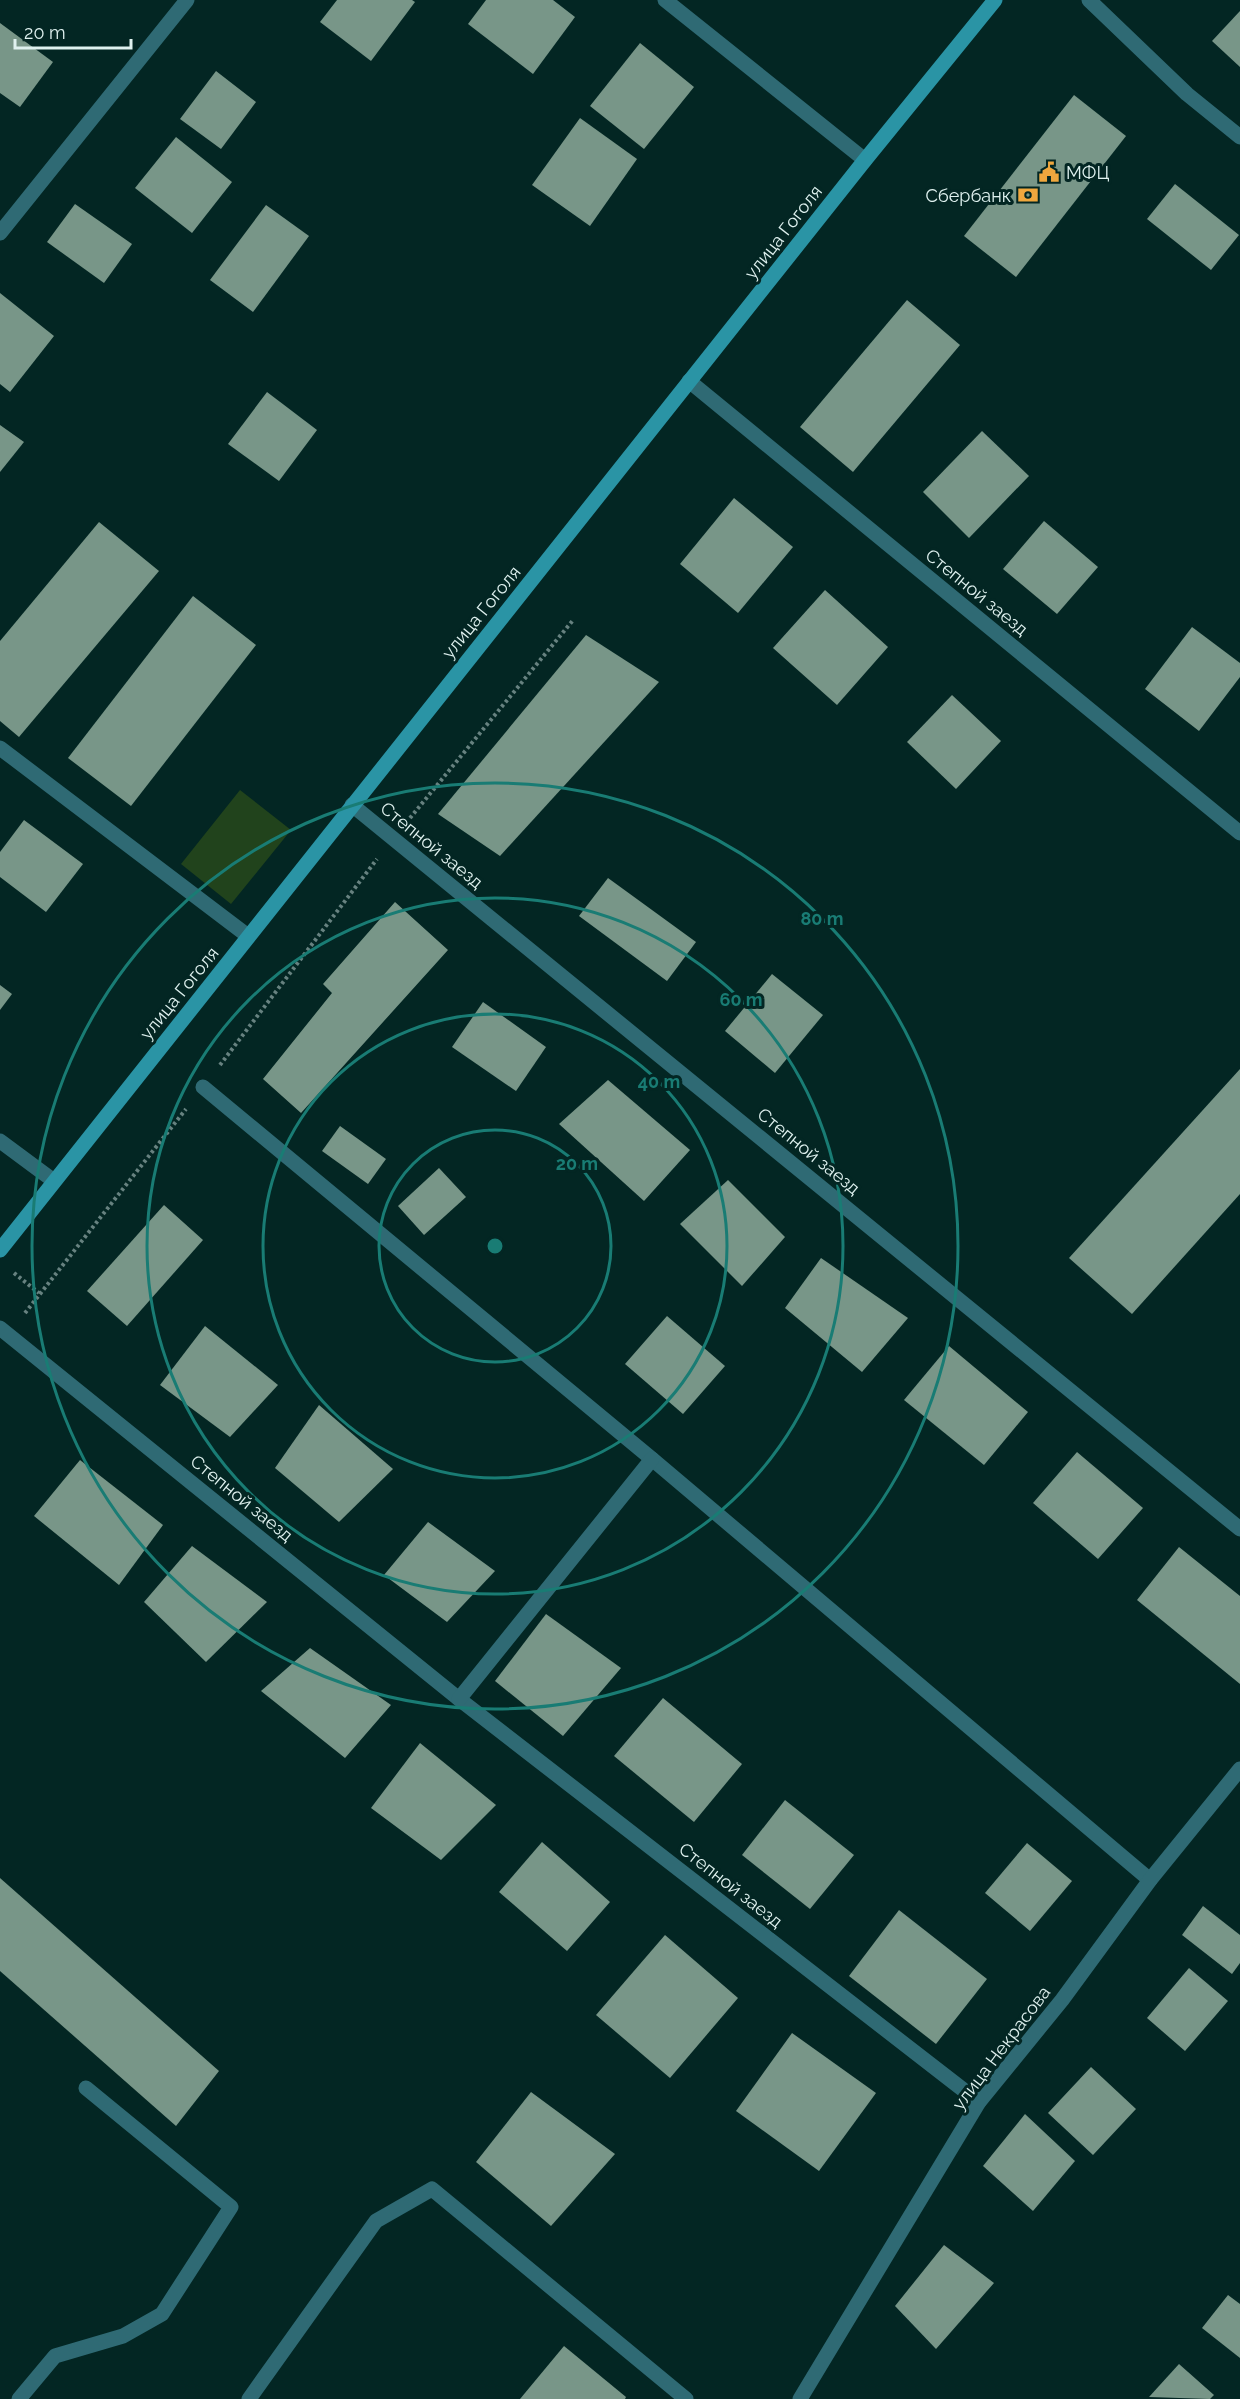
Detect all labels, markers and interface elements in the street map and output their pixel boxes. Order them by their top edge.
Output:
scale bar [15,12,130,50]
text: 20 m [24,22,66,43]
public building icon: МФЦ [1037,160,1061,184]
place label: МФЦ [1066,162,1110,183]
street label: улица Гоголя [740,181,826,283]
bank icon: Сбербанк [1016,183,1040,207]
place label: Сбербанк [925,185,1011,206]
street label: Степной заезд [922,544,1032,640]
street label: улица Гоголя [437,561,525,663]
street label: Степной заезд [377,797,487,893]
text: 80 m [800,908,844,929]
street label: улица Гоголя [135,942,223,1044]
text: 60 m [719,989,763,1010]
text: 40 m [638,1071,680,1092]
street label: Степной заезд [754,1103,864,1199]
text: 20 m [556,1153,598,1174]
centre of rings [485,1236,505,1256]
street label: Степной заезд [187,1450,297,1546]
street label: Степной заезд [675,1838,787,1932]
street label: улица Некрасова [948,1982,1054,2114]

